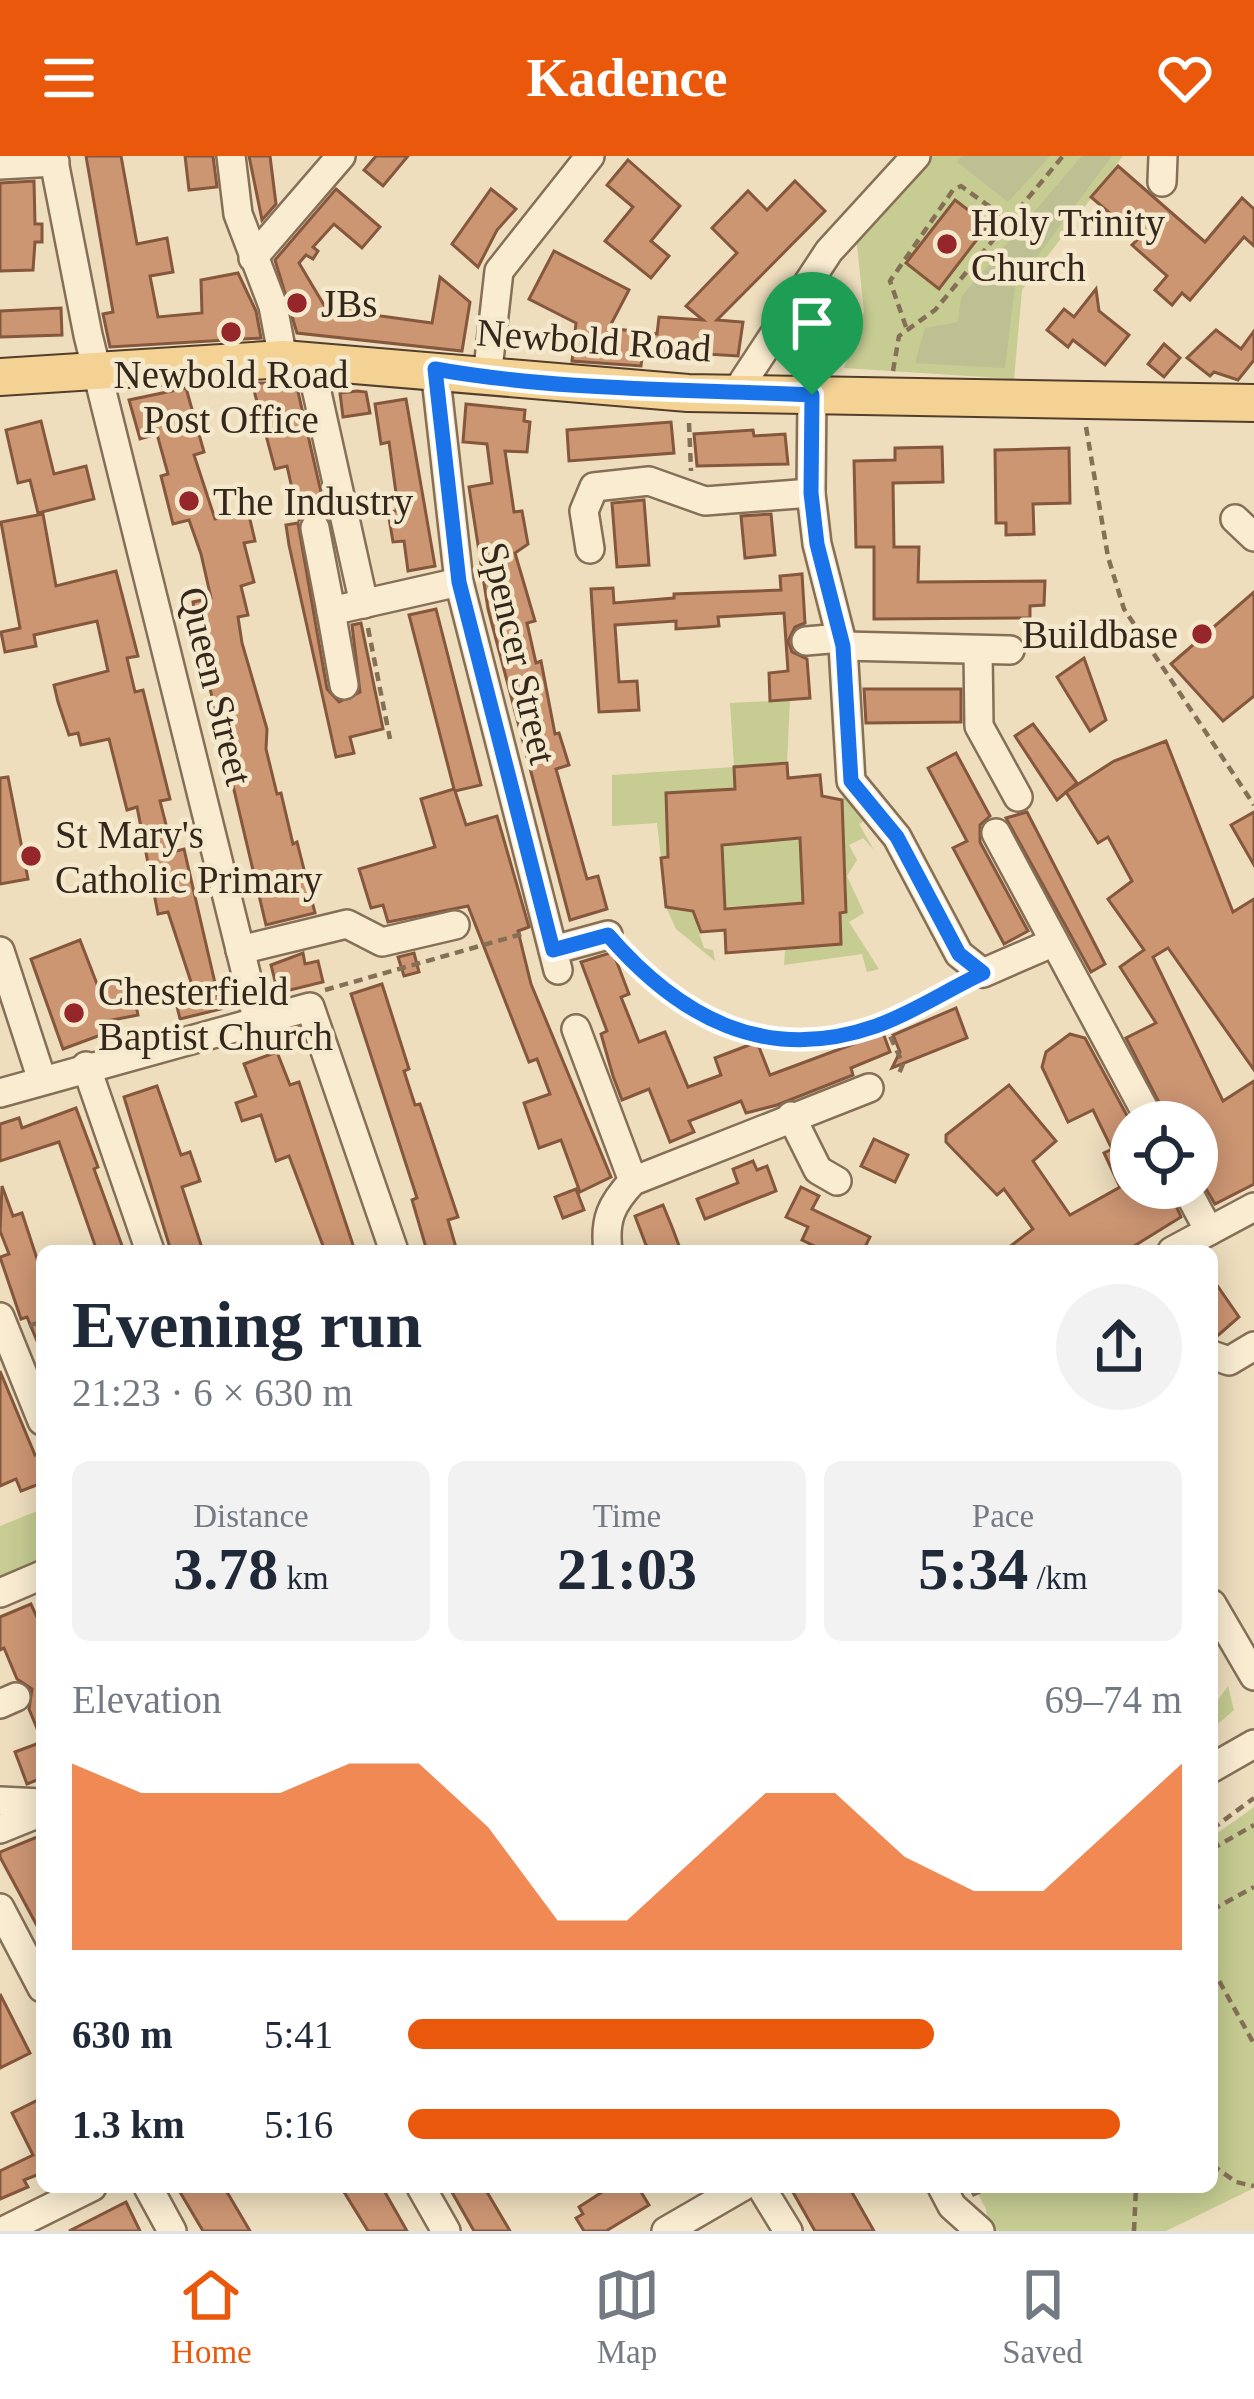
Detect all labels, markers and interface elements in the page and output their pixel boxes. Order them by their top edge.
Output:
icon: menu [36,45,102,111]
icon: heart [1152,45,1218,111]
text: Kadence [527,48,727,108]
place label: Holy Trinity Church [971,201,1165,289]
marker: Holy Trinity Church [934,231,960,257]
pin [761,272,863,395]
place label: JBs [321,282,377,325]
marker: JBs [284,290,310,316]
icon: arrive [779,290,845,356]
street label: Newbold Road [475,310,713,370]
marker: Newbold Road Post Office [218,319,244,345]
place label: Newbold Road Post Office [113,353,349,441]
place label: The Industry [213,480,414,524]
marker: The Industry [176,488,202,514]
street label: Spencer Street [472,538,565,768]
street label: Queen Street [171,583,261,790]
place label: Buildbase [1022,613,1178,656]
marker: Buildbase [1189,621,1215,647]
place label: St Mary's Catholic Primary [55,813,323,902]
marker: St Mary's Catholic Primary [18,843,44,869]
place label: Chesterfield Baptist Church [98,970,333,1059]
marker: Chesterfield Baptist Church [61,1000,87,1026]
map controls [1110,1101,1218,1209]
button: locate [1110,1101,1218,1209]
button: share [1056,1284,1182,1410]
text: Evening run [72,1288,422,1361]
text: 21:23 · 6 × 630 m [72,1371,353,1414]
text: Distance [193,1498,309,1534]
text: Time [593,1498,661,1534]
text: Pace [972,1498,1034,1534]
text: 3.78 [173,1536,278,1602]
text: 21:03 [557,1536,697,1602]
text: 5:34 [918,1536,1028,1602]
text: km [278,1560,329,1596]
text: /km [1028,1560,1088,1596]
text: Elevation [72,1678,221,1721]
text: 69–74 m [1044,1678,1182,1721]
text: 630 m [72,2013,173,2056]
text: 5:41 [264,2013,333,2056]
text: 1.3 km [72,2103,185,2146]
text: 5:16 [264,2103,333,2146]
tab: Home [171,2262,252,2371]
tab: Map [594,2262,660,2371]
tab: Saved [1002,2262,1083,2371]

